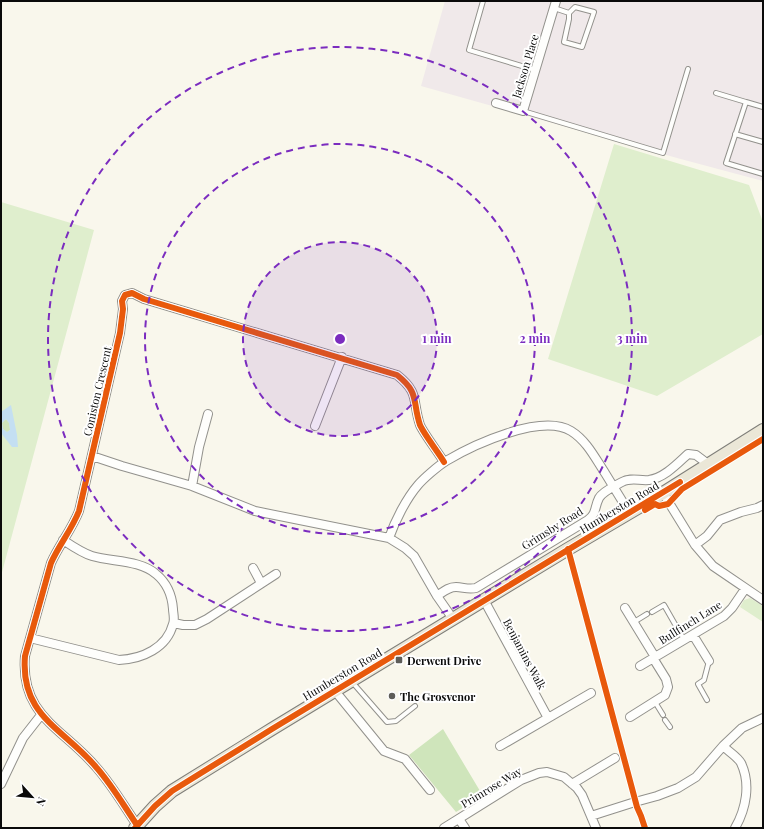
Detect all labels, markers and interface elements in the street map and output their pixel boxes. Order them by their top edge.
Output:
street label: Jackson Place [508,32,542,101]
text: 1 min [422,330,452,346]
text: 2 min [520,330,551,346]
text: 3 min [617,330,648,346]
centre of rings [333,332,347,346]
street label: Coniston Crescent [79,345,115,437]
street label: Humberston Road [576,477,662,537]
street label: Grimsby Road [518,503,586,553]
street label: Bullfinch Lane [656,596,725,647]
street label: Benjamins Walk [500,616,550,692]
street label: Humberston Road [299,644,385,704]
place label: Derwent Drive [407,653,482,668]
marker: Derwent Drive [394,655,404,665]
place label: The Grosvenor [400,689,476,704]
marker: The Grosvenor [387,691,397,701]
street label: Primrose Way [458,763,524,811]
north arrow [12,777,52,817]
text: N [33,795,50,809]

